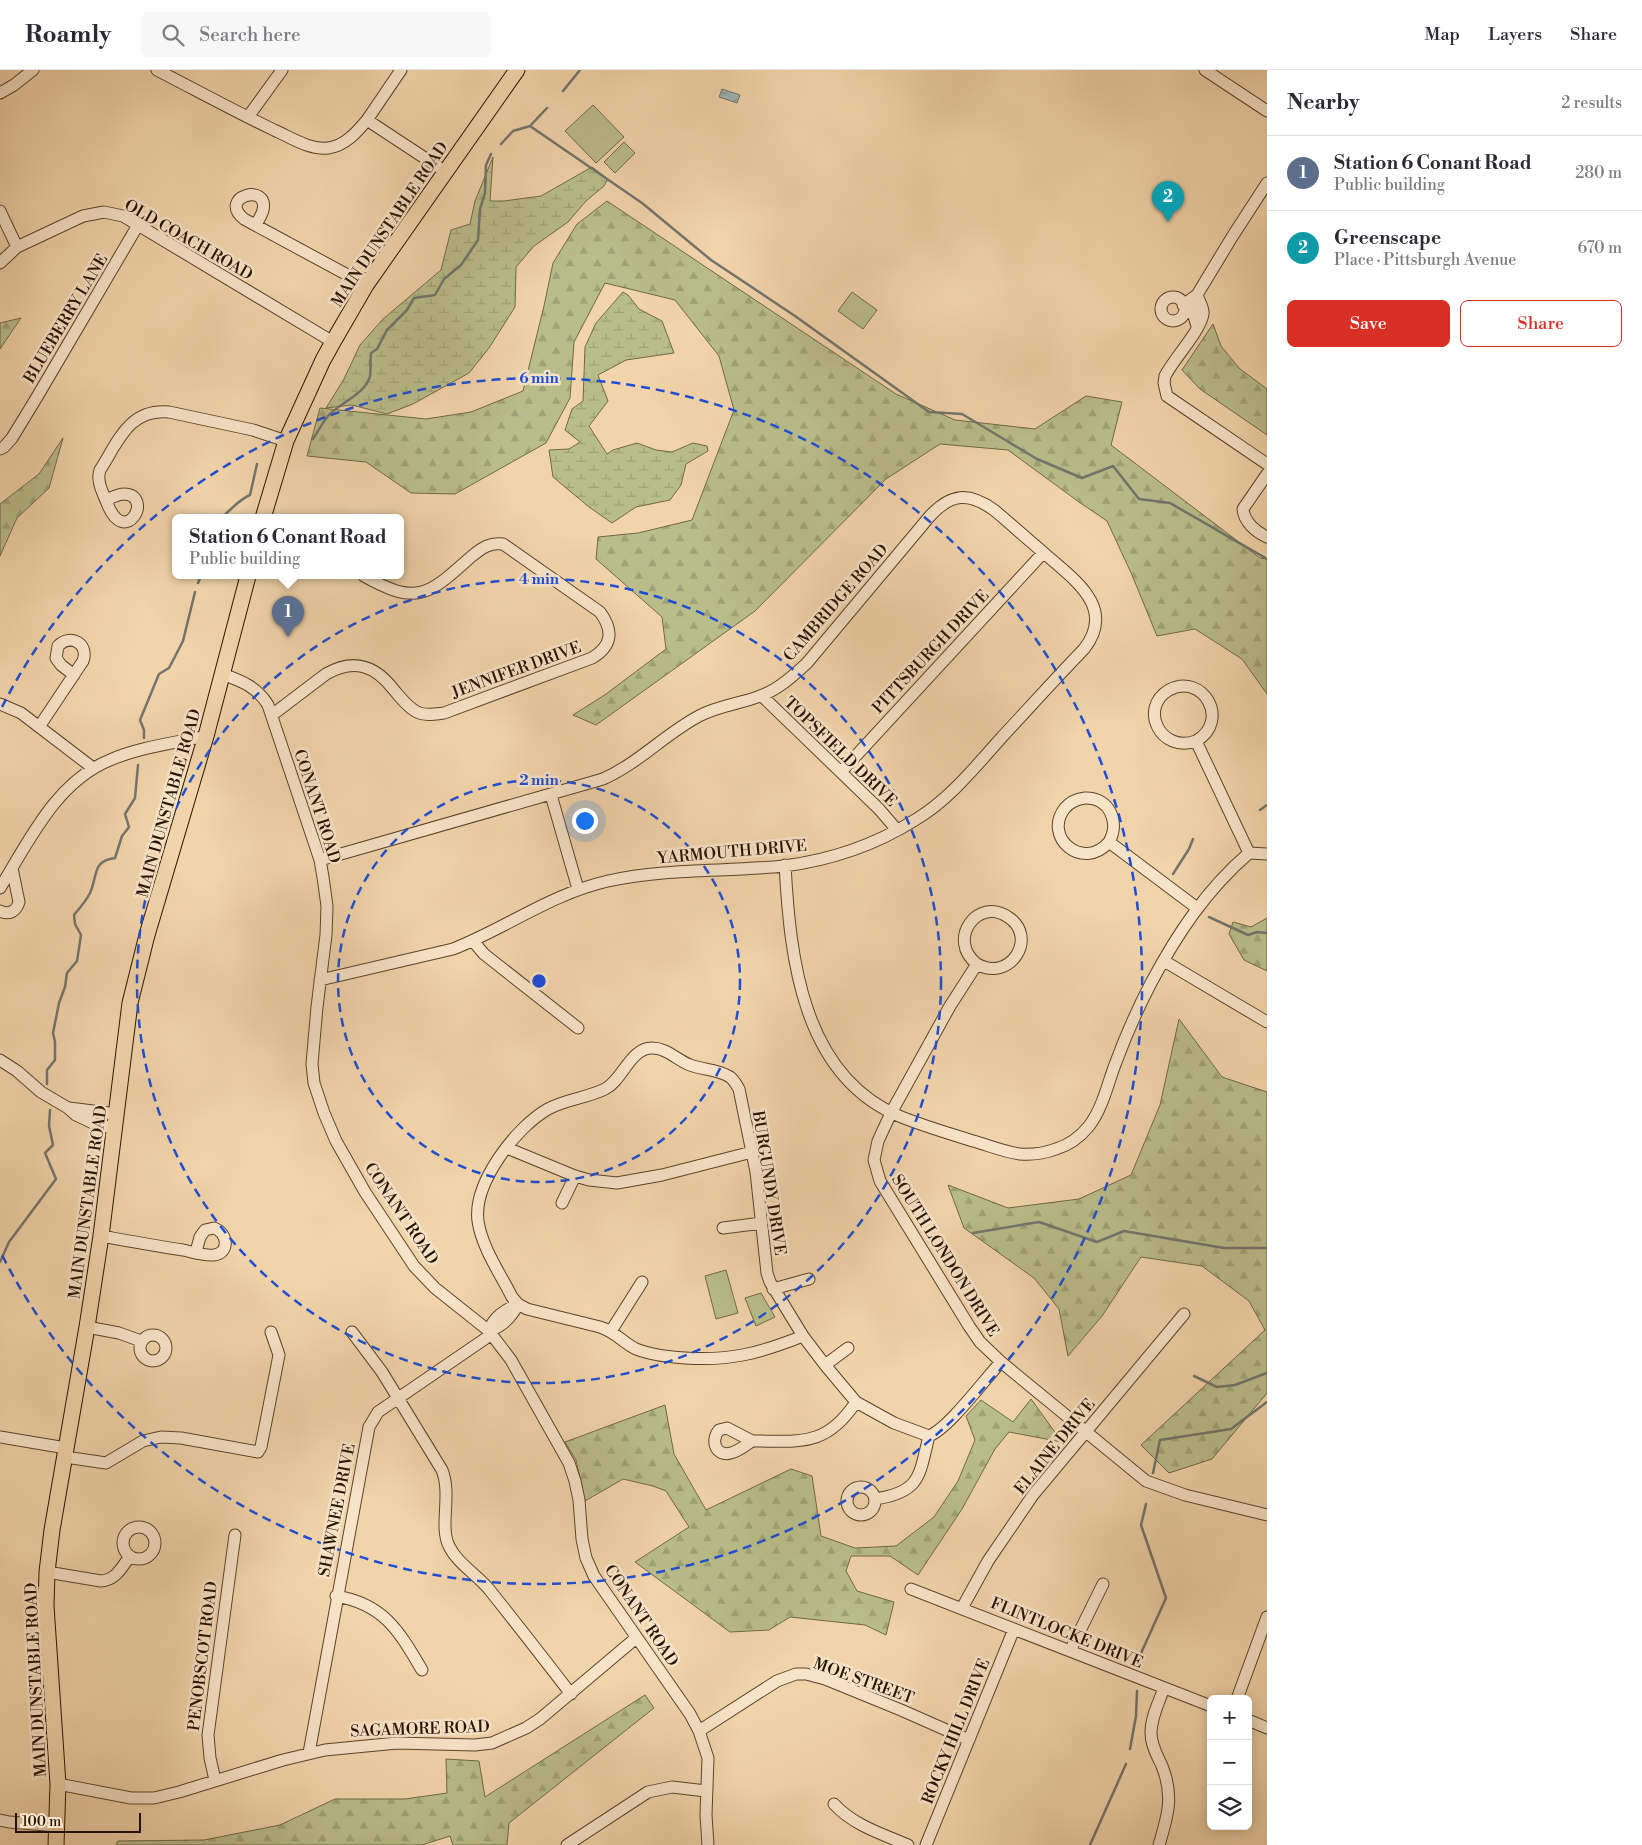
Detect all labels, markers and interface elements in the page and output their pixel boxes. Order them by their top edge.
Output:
search box [141,12,491,57]
text: Roamly [25,20,111,50]
icon: search [159,21,187,49]
text: Search here [199,23,301,47]
text: Map [1425,23,1460,46]
text: Layers [1488,23,1542,46]
text: Share [1570,23,1617,46]
text: Nearby [1287,90,1360,116]
text: 2 results [1561,93,1622,113]
street label: MAIN DUNSTABLE ROAD [327,138,453,311]
text: Station 6 Conant Road [1334,151,1532,175]
text: 1 [1299,163,1307,183]
text: 280 m [1575,163,1622,183]
text: Public building [1334,175,1445,195]
pin: 2 [1152,181,1184,222]
street label: OLD COACH ROAD [121,195,256,285]
text: Greenscape [1334,226,1441,250]
text: 2 [1298,238,1308,258]
text: 670 m [1578,238,1622,258]
street label: BLUEBERRY LANE [19,250,112,388]
text: Place · Pittsburgh Avenue [1334,250,1516,270]
button: Save [1287,300,1450,347]
button: Share [1460,300,1622,347]
text: 6 min [519,369,560,388]
popup [172,514,404,579]
text: Station 6 Conant Road [189,525,387,549]
street label: CAMBRIDGE ROAD [779,540,892,666]
text: Public building [189,549,300,569]
text: 4 min [519,570,560,589]
street label: PITTSBURGH DRIVE [868,586,993,718]
pin: 1 [272,596,304,637]
street label: JENNIFER DRIVE [448,637,584,703]
street label: TOPSFIELD DRIVE [779,692,901,811]
street label: MAIN DUNSTABLE ROAD [132,707,205,900]
street label: CONANT ROAD [289,747,345,866]
text: 2 min [519,771,559,790]
your location [572,808,598,834]
street label: YARMOUTH DRIVE [655,835,808,869]
centre of rings [530,972,548,990]
street label: MAIN DUNSTABLE ROAD [65,1104,111,1300]
street label: BURGUNDY DRIVE [748,1108,790,1257]
street label: CONANT ROAD [360,1159,443,1268]
street label: SOUTH LONDON DRIVE [887,1171,1003,1340]
street label: ELAINE DRIVE [1010,1395,1100,1499]
street label: SHAWNEE DRIVE [314,1442,360,1579]
street label: CONANT ROAD [600,1561,683,1670]
street label: PENOBSCOT ROAD [184,1580,222,1732]
street label: MAIN DUNSTABLE ROAD [21,1582,51,1778]
street label: FLINTLOCKE DRIVE [988,1593,1146,1673]
street label: MOE STREET [811,1653,917,1708]
street label: ROCKY HILL DRIVE [918,1656,994,1807]
map controls [1207,1695,1252,1830]
button: + [1207,1695,1252,1740]
street label: SAGAMORE ROAD [350,1717,490,1741]
button: − [1207,1740,1252,1785]
button: layers [1207,1785,1252,1830]
scale bar [15,1810,141,1833]
text: 100 m [22,1813,61,1831]

